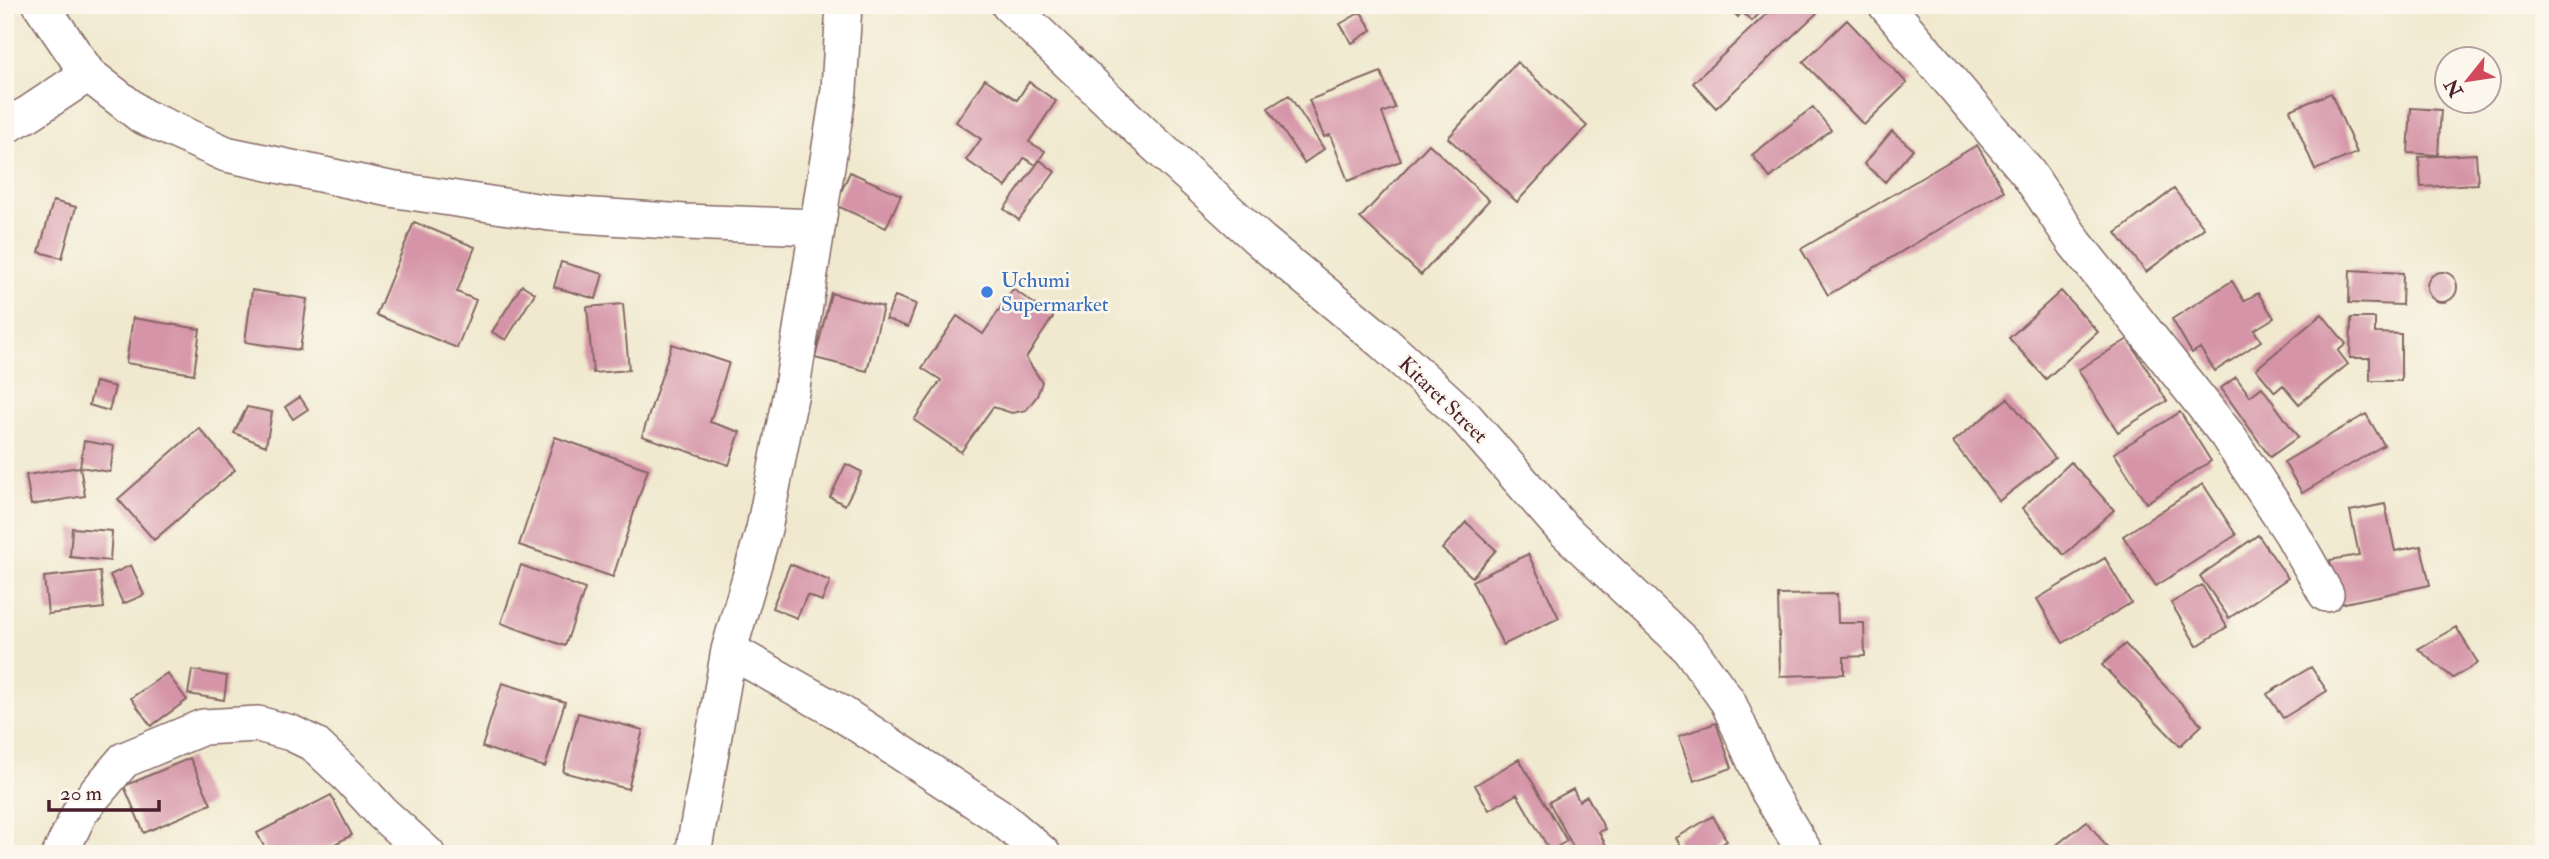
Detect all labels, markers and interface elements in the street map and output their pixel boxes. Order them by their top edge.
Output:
north arrow [2434,46,2504,116]
text: N [2439,74,2469,102]
place label: Uchumi Supermarket [1001,267,1109,318]
marker: Uchumi Supermarket [979,284,995,300]
street label: Kitaret Street [1393,351,1494,449]
scale bar [49,768,159,812]
text: 20 m [60,780,102,807]

